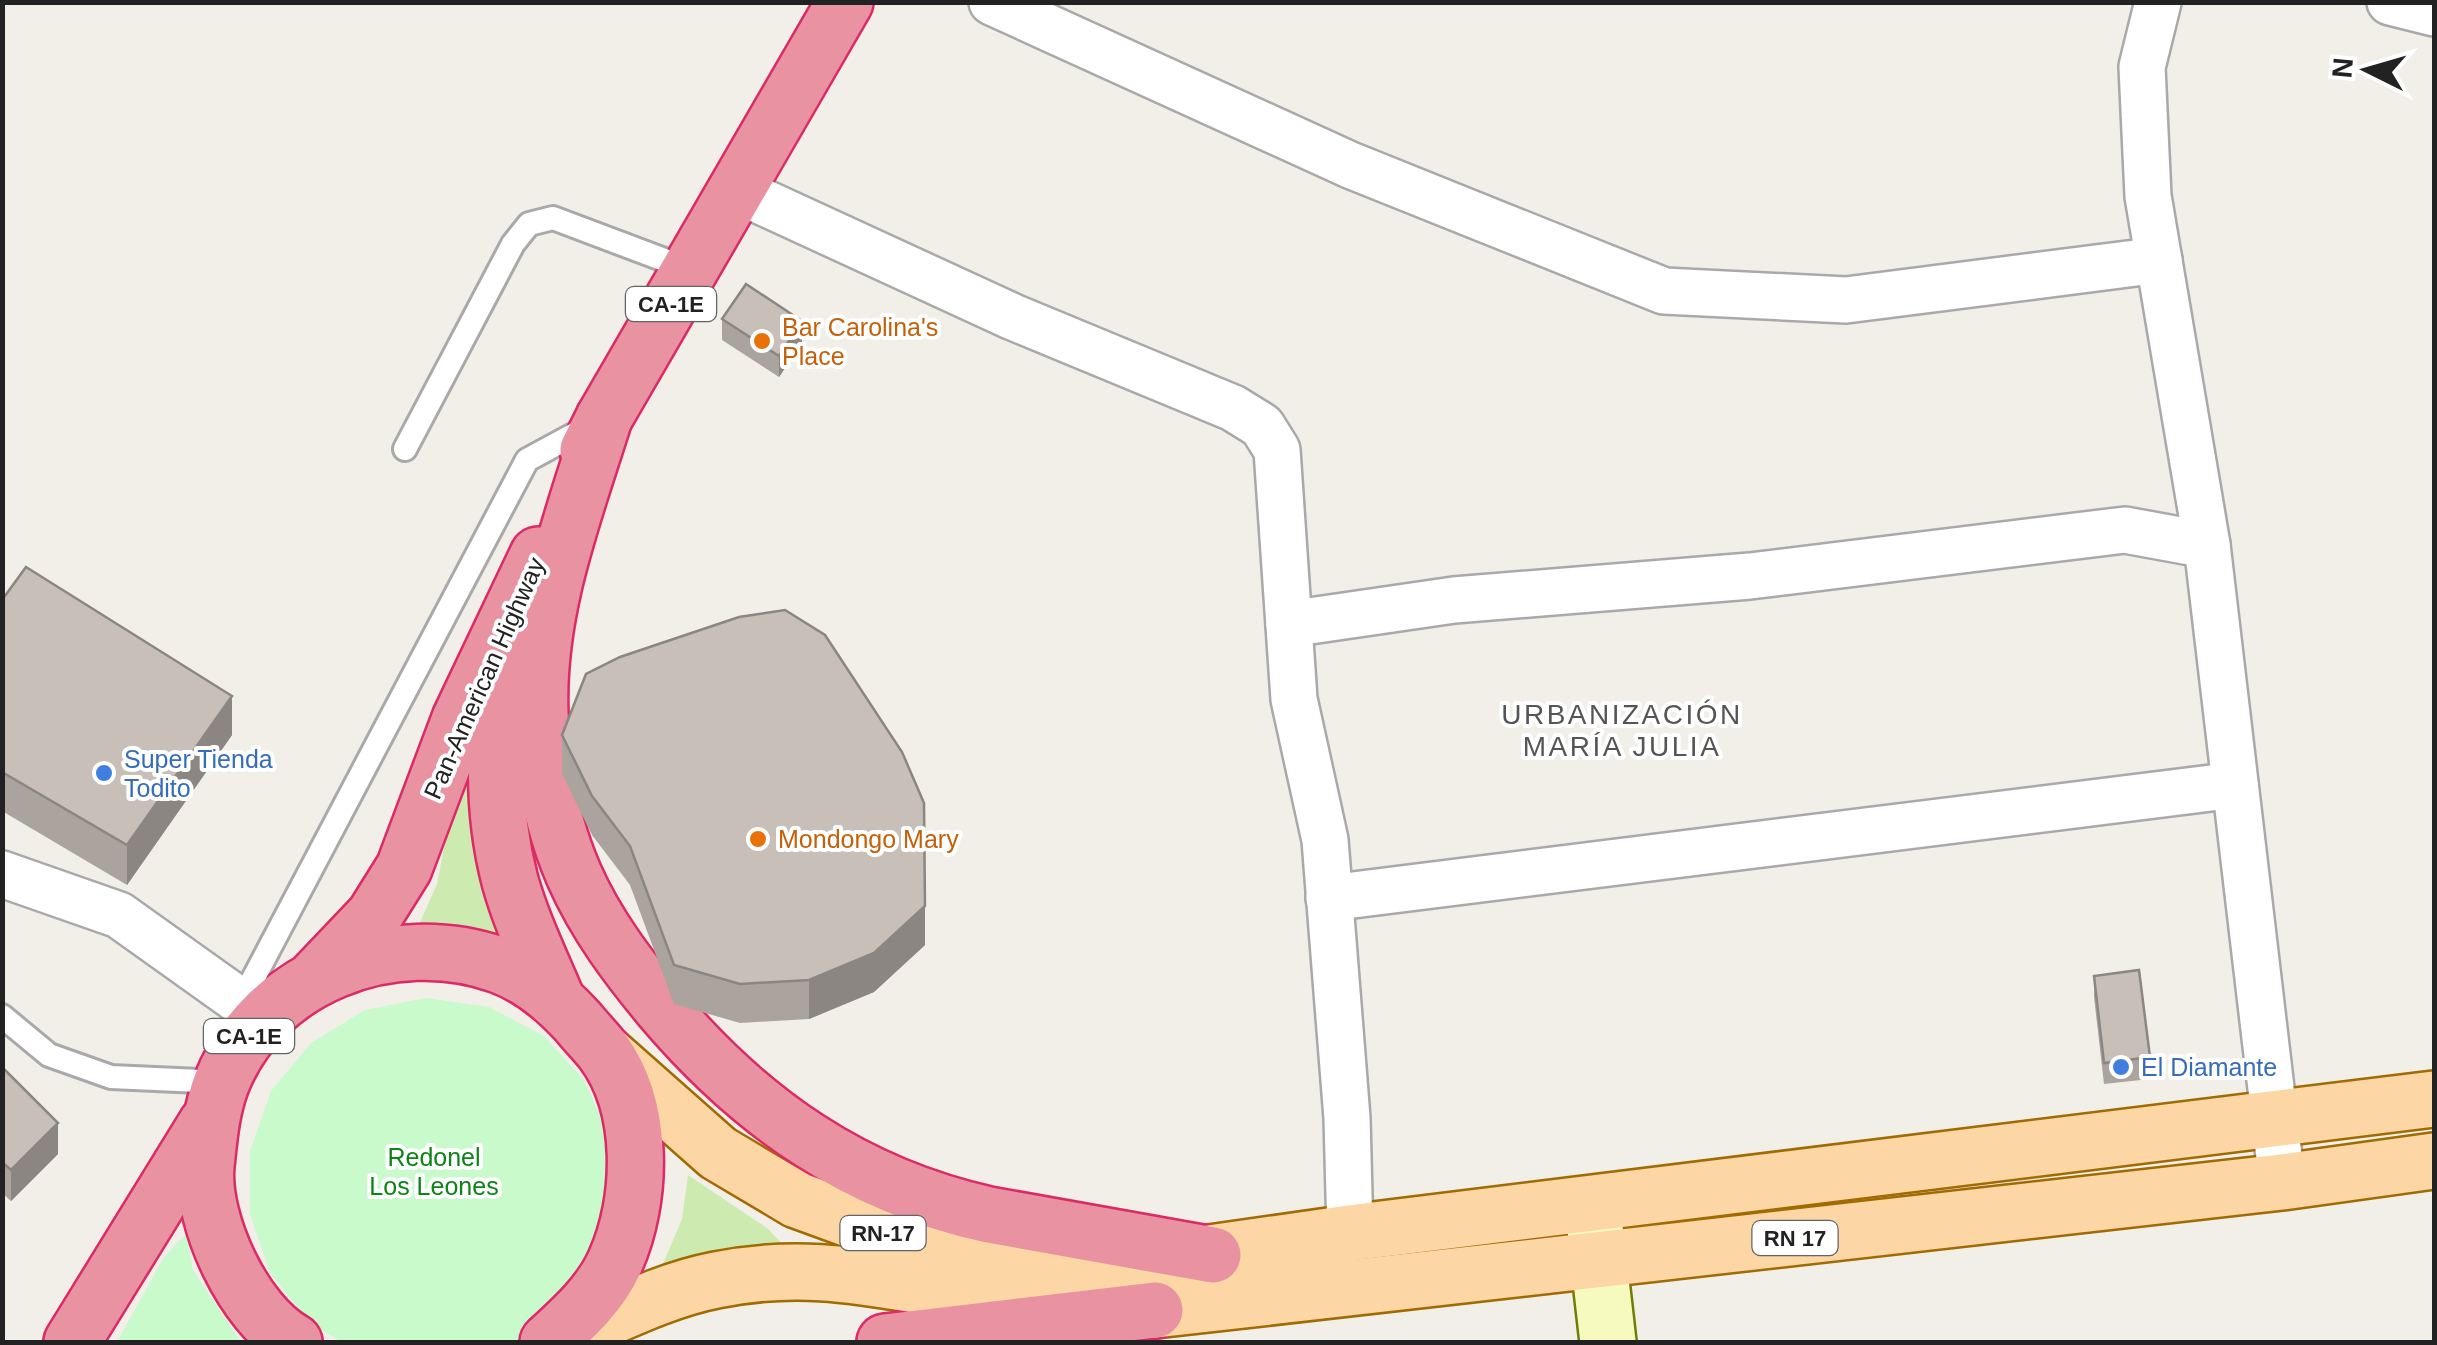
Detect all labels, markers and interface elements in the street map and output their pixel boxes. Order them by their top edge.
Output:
north arrow [2317,20,2417,120]
text: N [2326,56,2359,79]
road number: CA-1E [626,287,716,321]
place label: Bar Carolina's Place [782,313,938,370]
marker: Bar Carolina's Place [751,330,773,352]
street label: Pan-American Highway [418,553,550,803]
district label: URBANIZACIÓN MARÍA JULIA [1501,699,1743,762]
place label: Super Tienda Todito [124,745,273,802]
marker: Super Tienda Todito [93,762,115,784]
place label: Mondongo Mary [778,825,959,853]
marker: Mondongo Mary [747,828,769,850]
road number: CA-1E [204,1019,294,1053]
place label: El Diamante [2141,1053,2277,1081]
marker: El Diamante [2110,1056,2132,1078]
park label: Redonel Los Leones [369,1143,499,1200]
road number: RN-17 [840,1216,926,1250]
road number: RN 17 [1752,1221,1838,1255]

